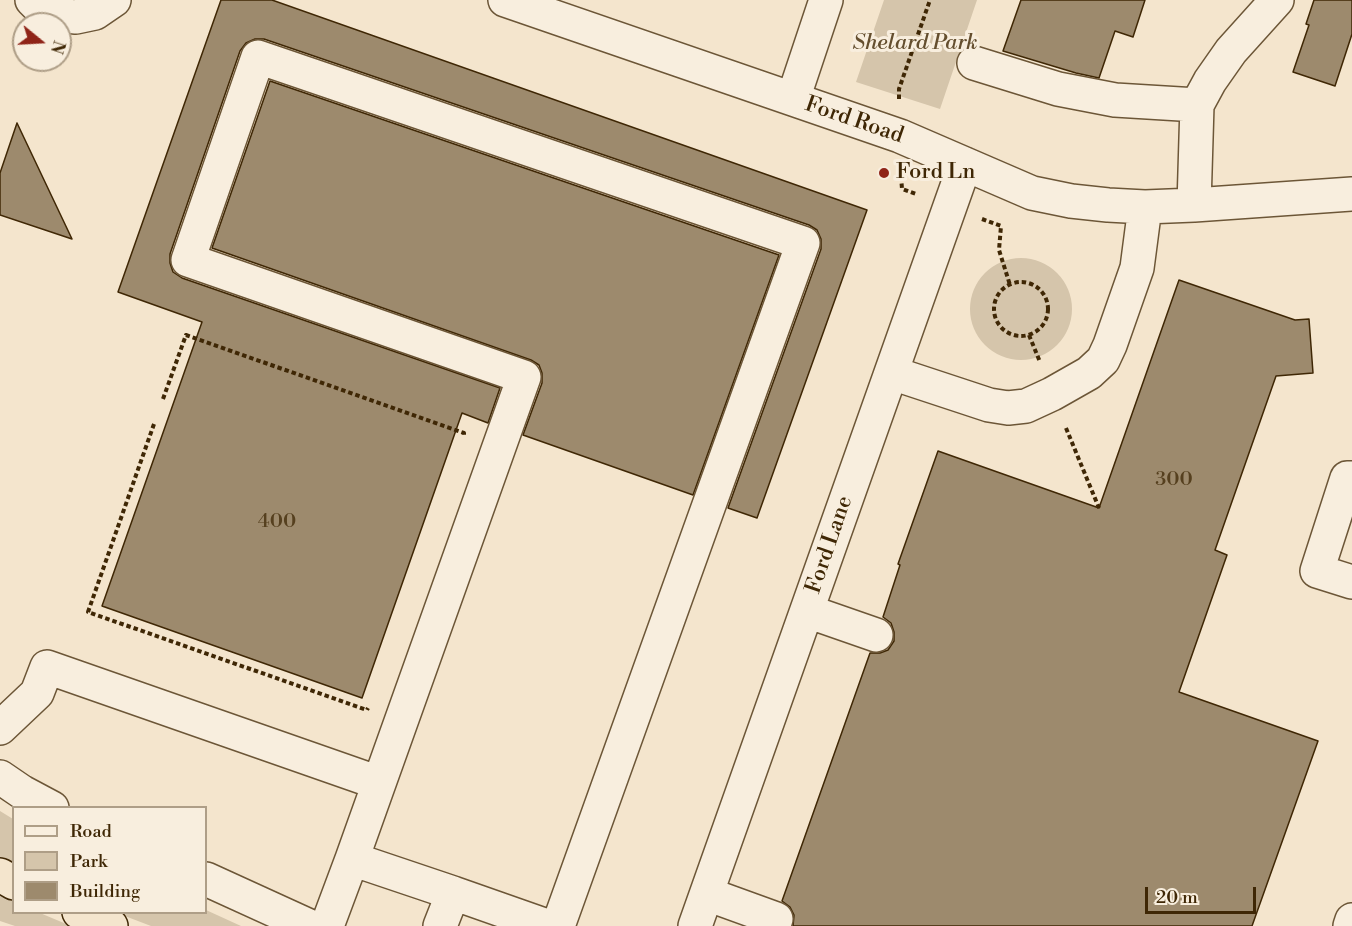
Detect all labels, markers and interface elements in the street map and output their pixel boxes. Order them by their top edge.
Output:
north arrow [12,12,72,72]
park label: Shelard Park [852,31,978,57]
text: N [46,38,69,56]
street label: Ford Road [801,92,907,150]
place label: Ford Ln [896,160,975,186]
marker: Ford Ln [877,166,891,180]
house number: 300 [1155,468,1193,492]
street label: Ford Lane [801,493,859,597]
house number: 400 [258,510,296,534]
legend [12,806,207,914]
text: Road [70,820,112,843]
text: Park [70,850,107,873]
scale bar [1148,875,1259,913]
text: Building [70,880,140,903]
text: 20 m [1156,886,1198,909]

